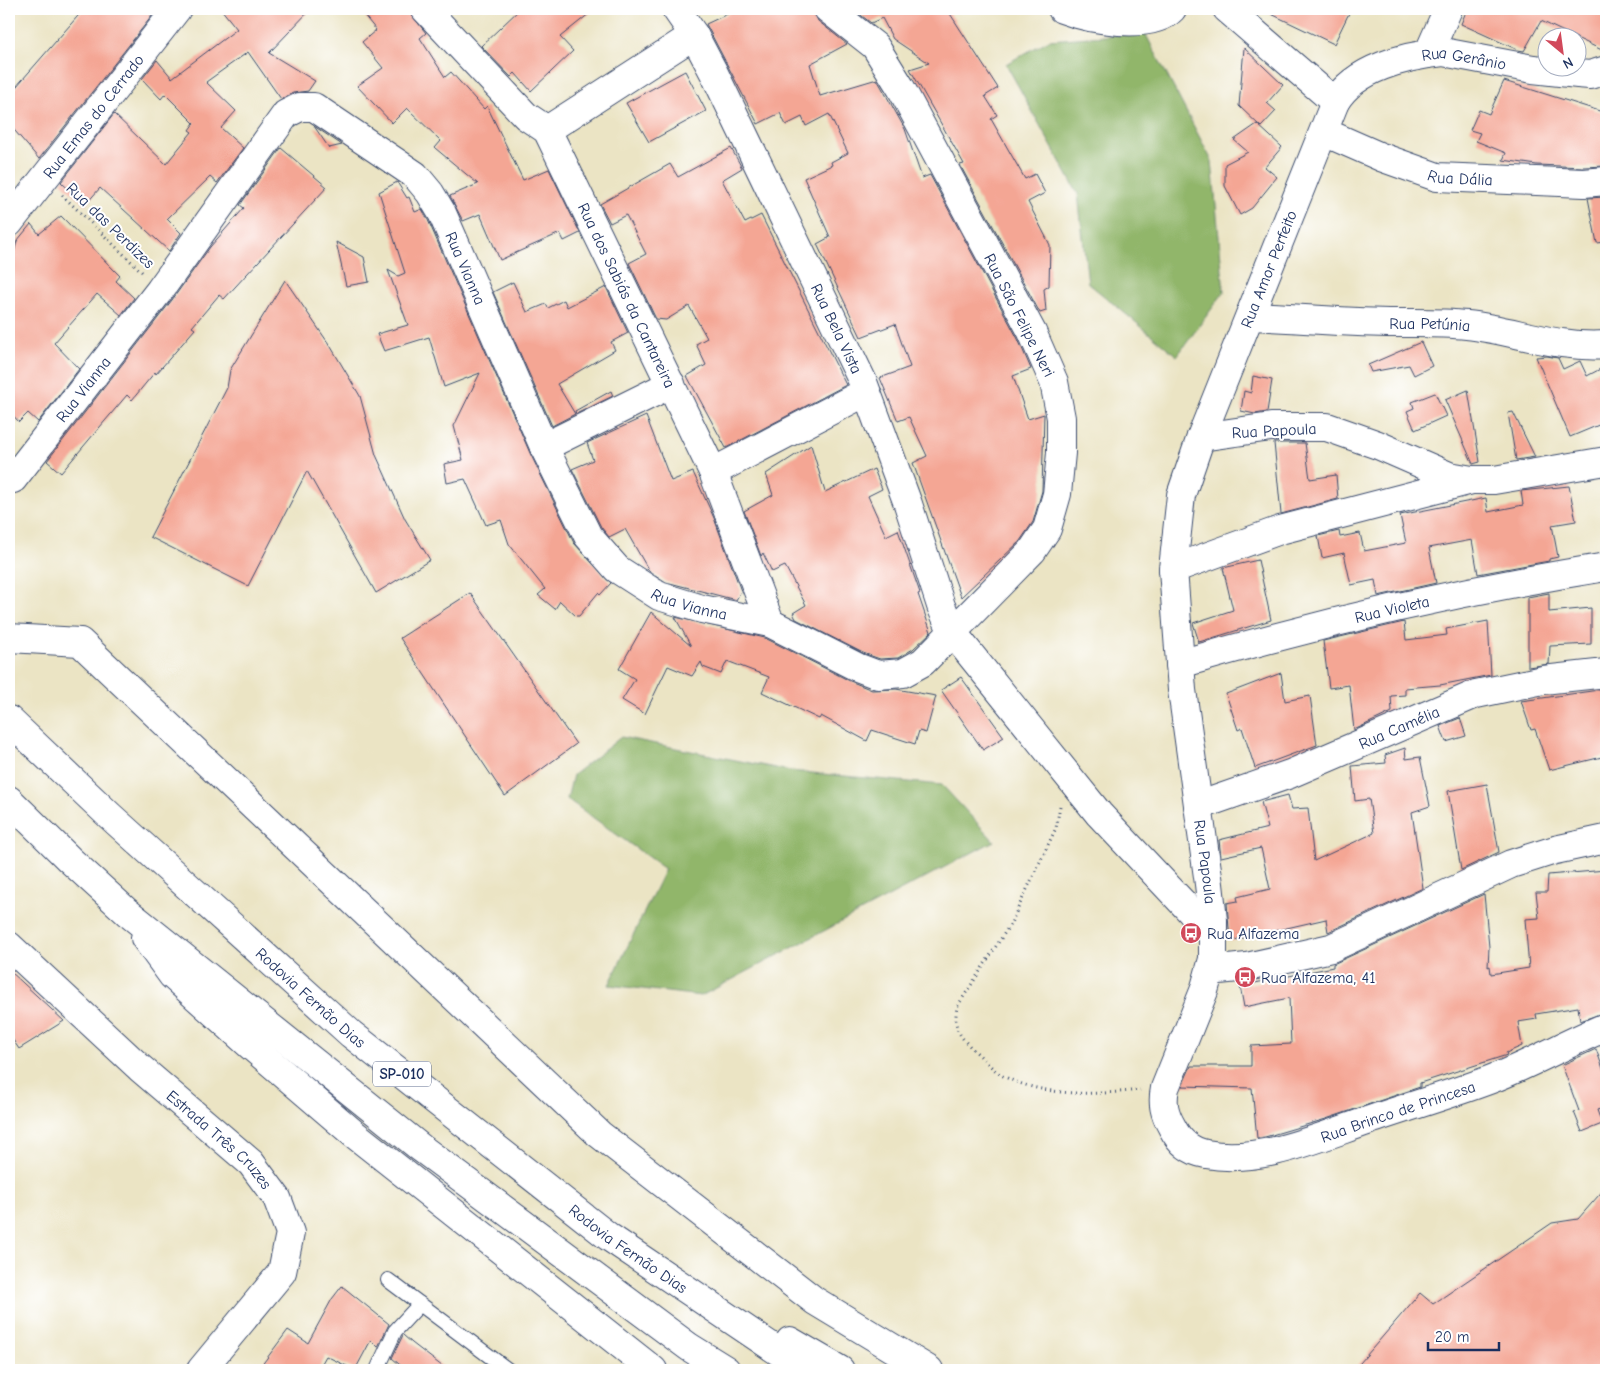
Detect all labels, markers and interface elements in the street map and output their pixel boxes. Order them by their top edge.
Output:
north arrow [1538,28,1588,78]
street label: Rua Gerânio [1420,43,1508,74]
street label: Rua Emas do Cerrado [40,51,148,182]
text: N [1560,53,1576,73]
street label: Rua Dália [1425,166,1493,189]
street label: Rua das Perdizes [62,179,158,273]
street label: Rua dos Sabiás da Cantareira [574,200,679,391]
street label: Rua Amor Perfeito [1238,208,1301,331]
street label: Rua Vianna [441,229,489,308]
street label: Rua São Felipe Neri [980,251,1058,380]
street label: Rua Bela Vista [807,281,866,377]
street label: Rua Petúnia [1389,315,1471,335]
street label: Rua Vianna [53,353,115,426]
street label: Rua Papoula [1231,420,1317,442]
street label: Rua Vianna [647,585,729,624]
street label: Rua Violeta [1353,593,1431,627]
street label: Rua Camélia [1356,703,1442,753]
street label: Rua Papoula [1190,818,1219,905]
bus stop icon: Rua Alfazema [1179,921,1203,945]
place label: Rua Alfazema [1207,925,1300,943]
street label: Rodovia Fernão Dias [252,944,369,1052]
bus stop icon: Rua Alfazema, 41 [1233,965,1257,989]
place label: Rua Alfazema, 41 [1261,969,1376,987]
road number: SP-010 [373,1062,431,1086]
street label: Rua Brinco de Princesa [1318,1078,1478,1147]
street label: Estrada Três Cruzes [163,1087,275,1193]
street label: Rodovia Fernão Dias [565,1201,691,1297]
scale bar [1428,1319,1499,1351]
text: 20 m [1435,1328,1469,1346]

